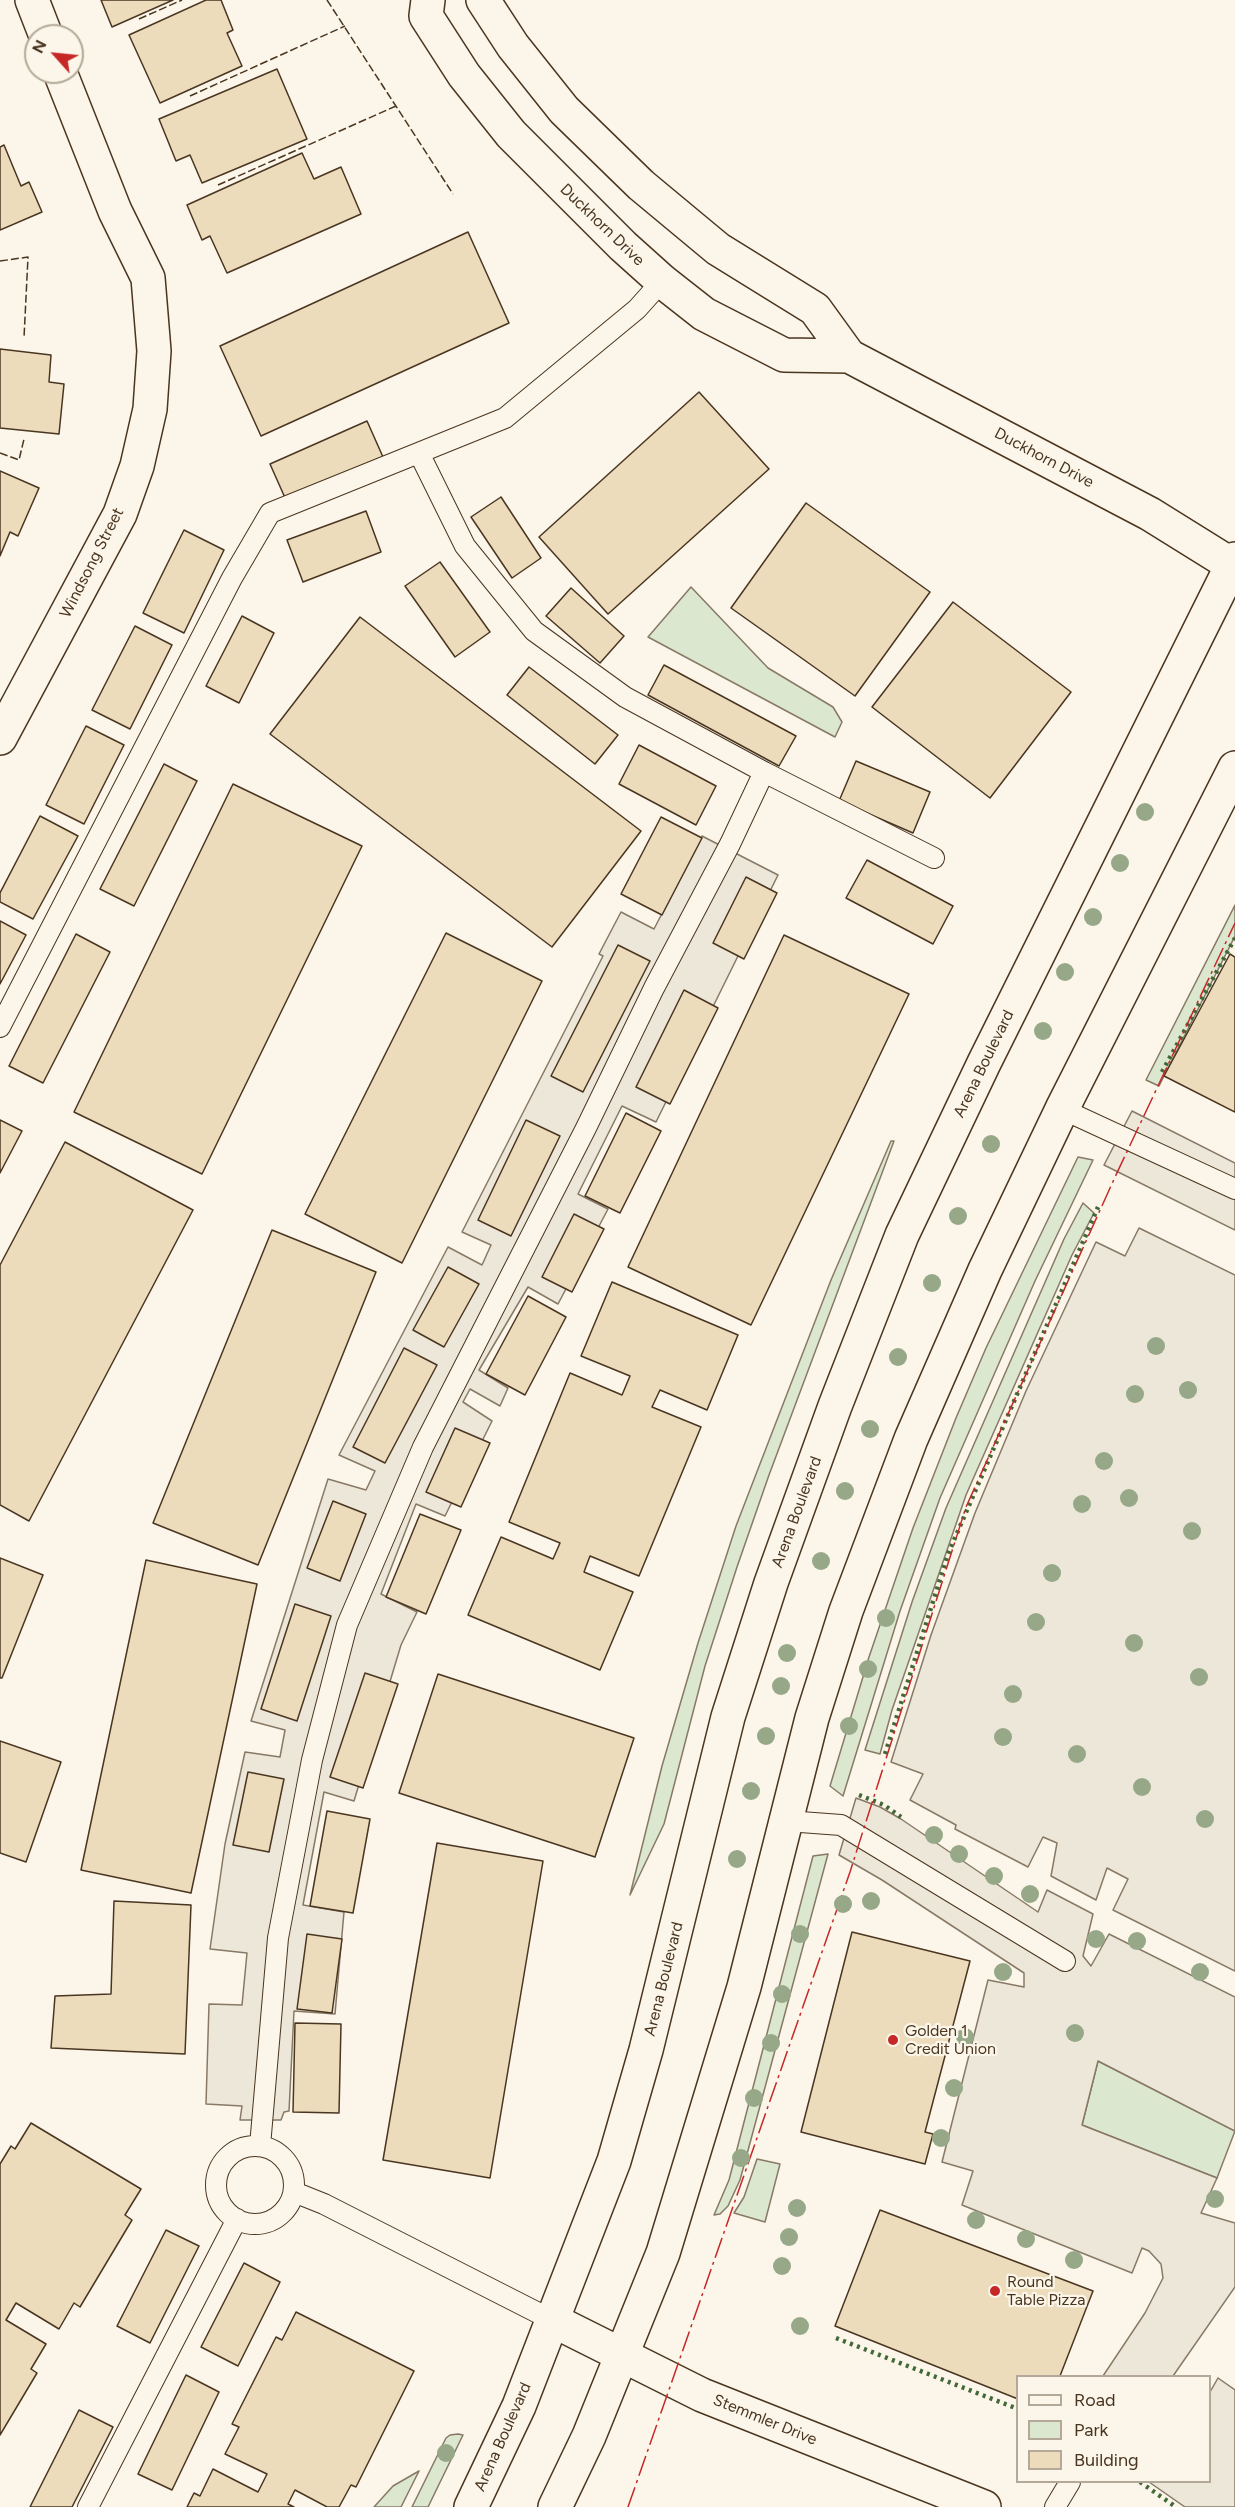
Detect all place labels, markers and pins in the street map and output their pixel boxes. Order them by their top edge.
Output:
place label: Golden 1 Credit Union [905,2021,996,2059]
marker: Golden 1 Credit Union [886,2033,900,2047]
place label: Round Table Pizza [1007,2272,1085,2310]
marker: Round Table Pizza [988,2284,1002,2298]

